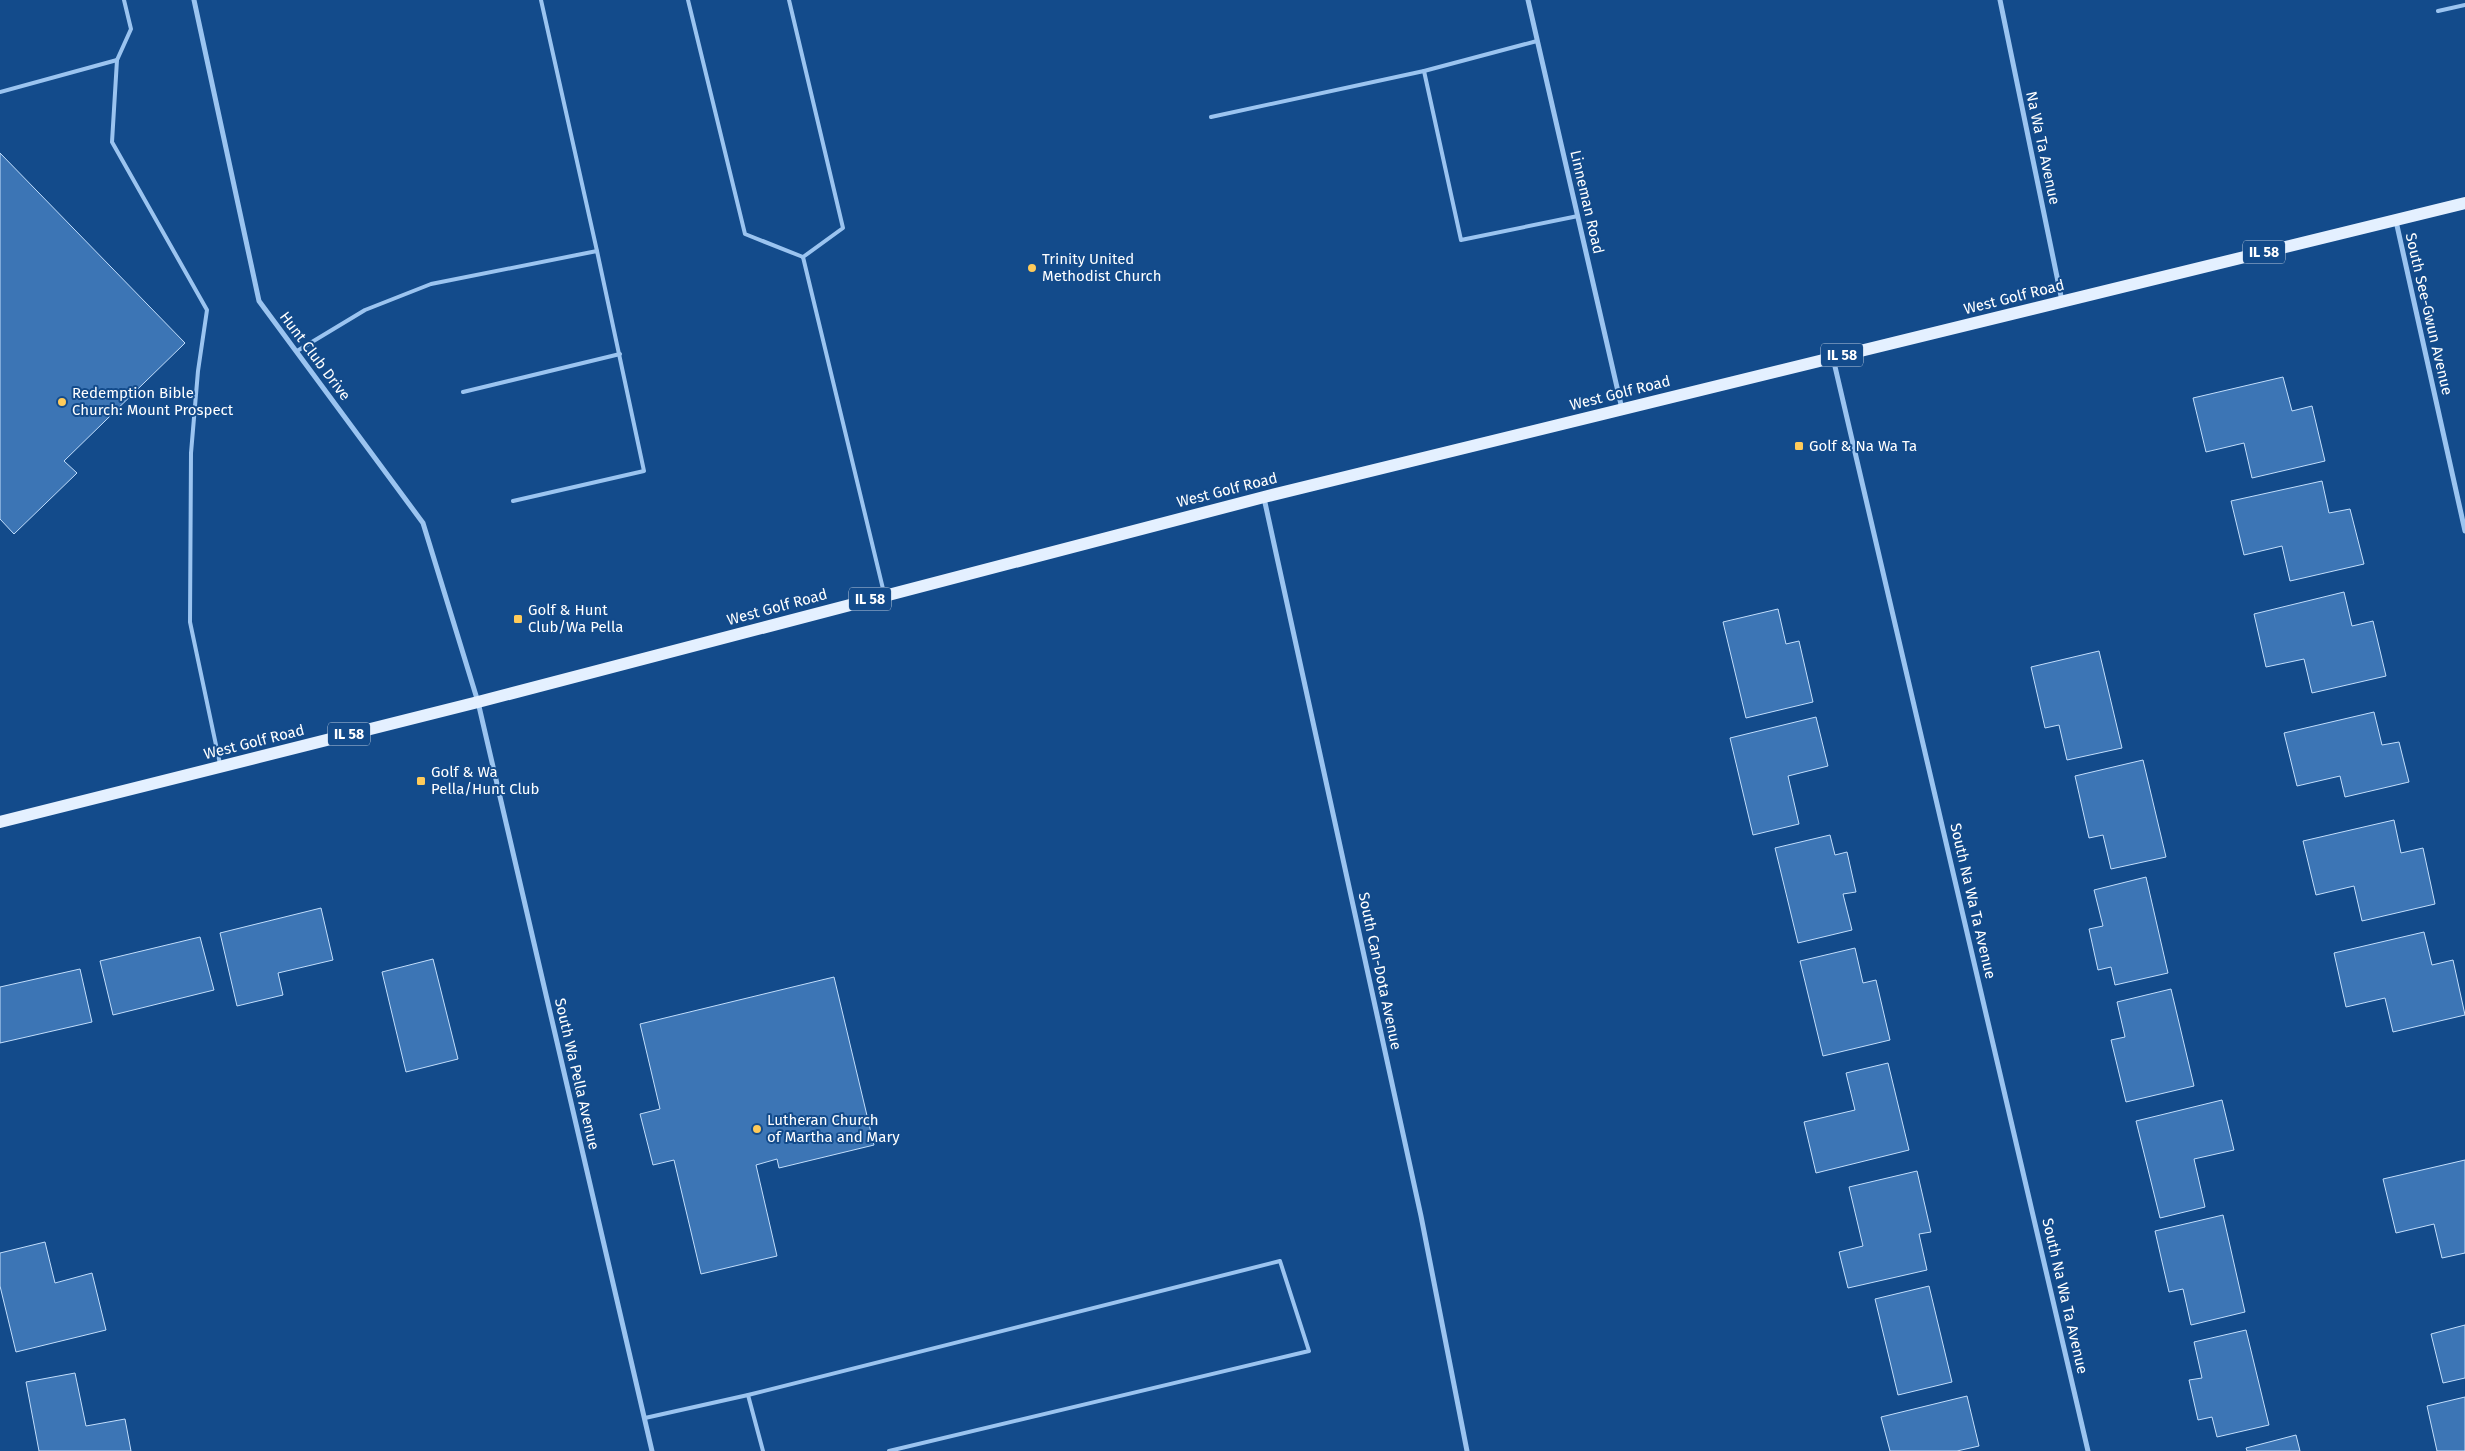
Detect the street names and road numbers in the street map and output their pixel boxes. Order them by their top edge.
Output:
street label: Na Wa Ta Avenue [2022,90,2064,206]
street label: Linneman Road [1566,148,1608,256]
street label: South See-Gwun Avenue [2402,231,2456,397]
road number: IL 58 [2243,240,2285,264]
street label: West Golf Road [1962,276,2066,318]
street label: Hunt Club Drive [276,308,354,404]
road number: IL 58 [1821,344,1863,366]
street label: West Golf Road [1568,372,1672,414]
street label: West Golf Road [1175,469,1279,511]
street label: West Golf Road [725,585,829,629]
road number: IL 58 [849,588,891,610]
street label: West Golf Road [202,721,306,763]
road number: IL 58 [328,722,370,746]
street label: South Na Wa Ta Avenue [1946,821,2000,981]
street label: South Can-Dota Avenue [1354,891,1406,1051]
street label: South Wa Pella Avenue [551,996,603,1152]
street label: South Na Wa Ta Avenue [2038,1216,2092,1376]

